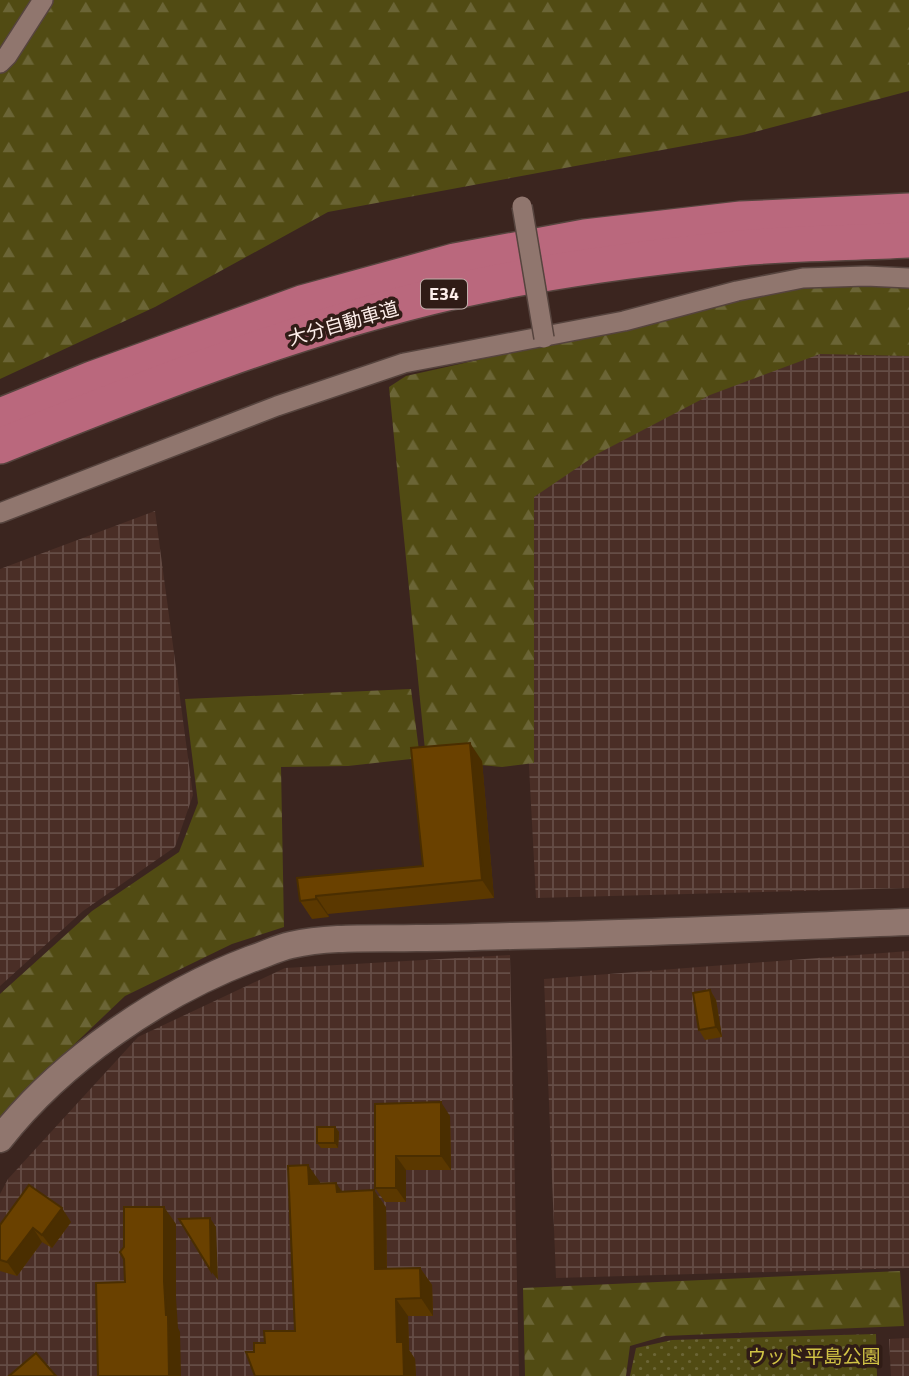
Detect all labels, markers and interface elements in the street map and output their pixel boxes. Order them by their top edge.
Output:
road number: E34 [421,280,467,308]
street label: 大分自動車道 [284,293,402,352]
park label: ウッド平島公園 [747,1341,881,1370]

